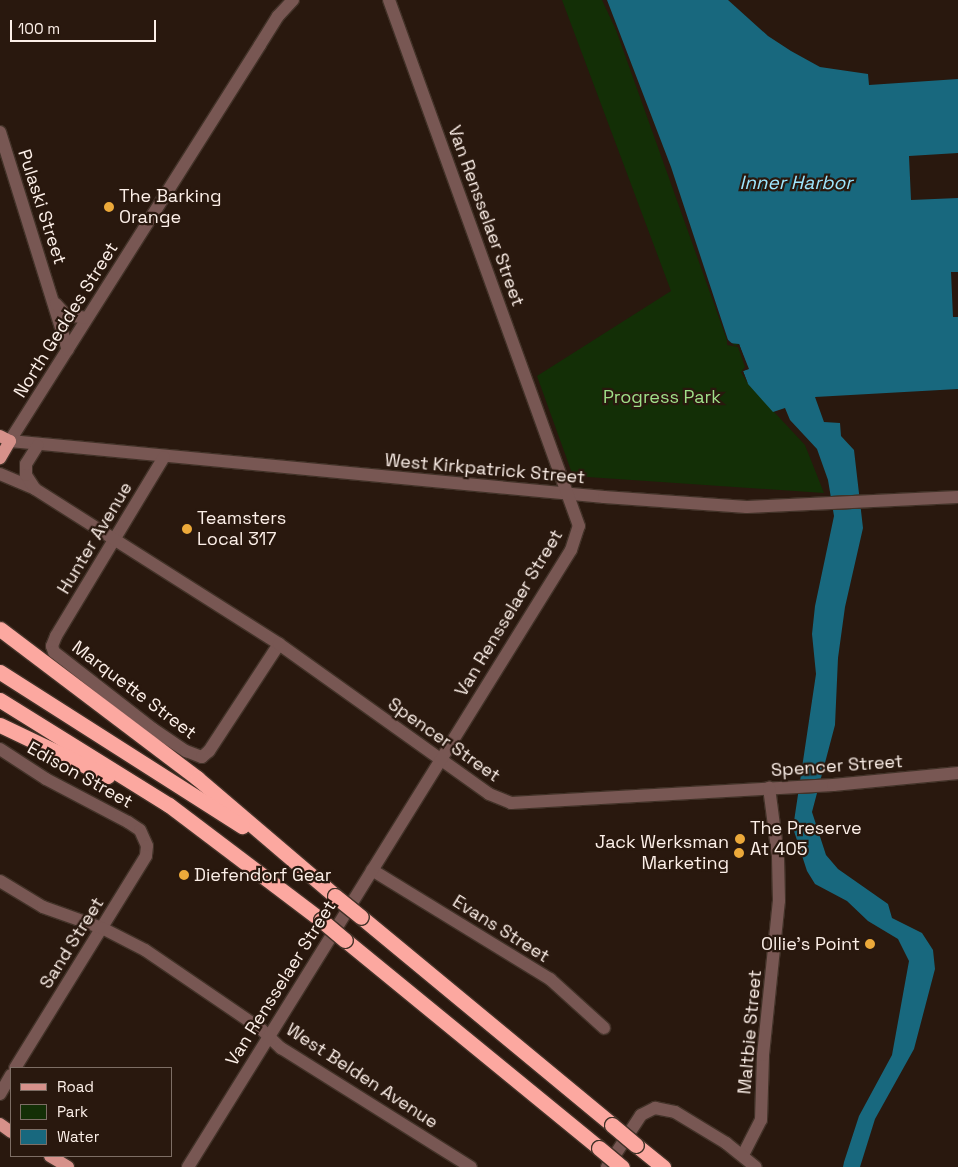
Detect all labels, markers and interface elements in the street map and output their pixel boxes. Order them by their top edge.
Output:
scale bar [12,10,159,42]
text: 100 m [18,19,60,38]
street label: Van Rensselaer Street [443,123,529,309]
street label: Pulaski Street [13,147,71,267]
water label: Inner Harbor [740,172,852,194]
place label: The Barking Orange [119,186,222,228]
marker: The Barking Orange [103,201,115,213]
street label: North Geddes Street [9,238,123,402]
park label: Progress Park [603,386,721,408]
street label: West Kirkpatrick Street [384,449,586,489]
street label: Hunter Avenue [53,478,137,598]
place label: Teamsters Local 317 [197,508,286,550]
marker: Teamsters Local 317 [181,523,193,535]
street label: Van Rensselaer Street [451,526,567,700]
street label: Marquette Street [68,636,200,744]
street label: Spencer Street [384,693,504,787]
street label: Edison Street [23,737,137,813]
street label: Spencer Street [770,751,904,781]
place label: The Preserve At 405 [750,818,862,861]
place label: Jack Werksman Marketing [595,832,729,874]
marker: The Preserve At 405 [734,833,746,845]
marker: Jack Werksman Marketing [733,847,745,859]
place label: Diefendorf Gear [194,864,332,886]
marker: Diefendorf Gear [178,869,190,881]
street label: Evans Street [449,891,553,967]
street label: Sand Street [35,893,109,993]
street label: Van Rensselaer Street [221,896,341,1070]
place label: Ollie's Point [761,933,860,955]
marker: Ollie's Point [864,938,876,950]
street label: Maltbie Street [734,969,766,1095]
street label: West Belden Avenue [282,1019,442,1133]
legend [10,1067,172,1157]
text: Road [57,1077,94,1096]
text: Park [57,1102,88,1121]
text: Water [57,1127,99,1146]

